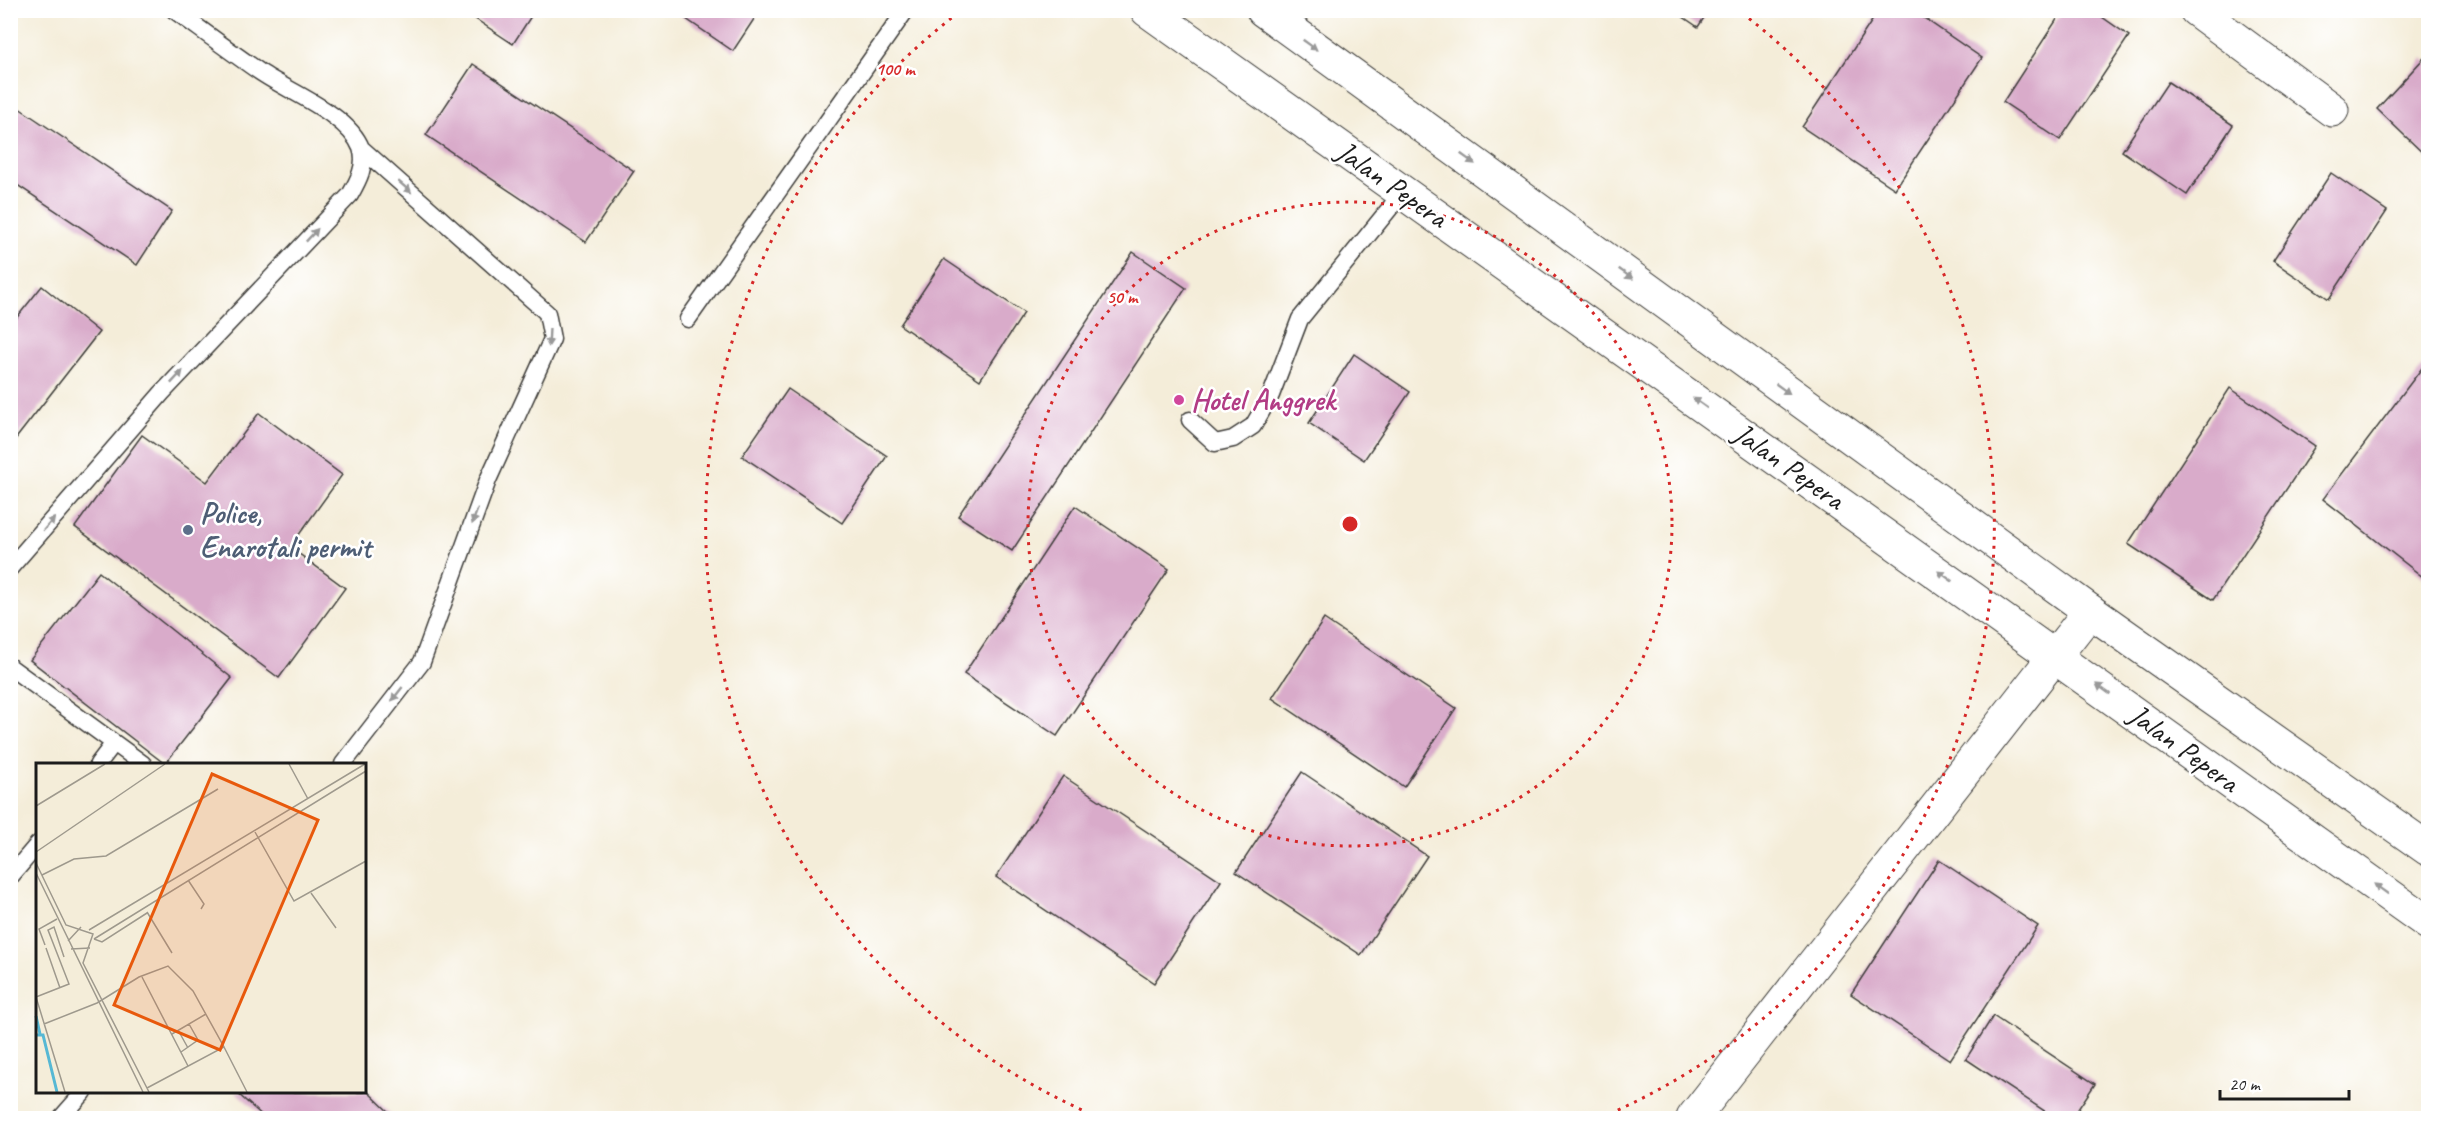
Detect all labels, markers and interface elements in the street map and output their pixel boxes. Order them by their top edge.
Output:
one-way arrow [1302,39,1318,51]
text: 100 m [876,58,916,80]
street label: Jalan Pepera [1327,131,1457,237]
one-way arrow [1460,153,1475,165]
one-way arrow [397,180,412,193]
one-way arrow [304,229,318,243]
one-way arrow [1617,268,1633,280]
text: 50 m [1107,286,1139,308]
one-way arrow [545,328,554,347]
one-way arrow [170,370,184,384]
place label: Hotel Anggrek [1191,381,1337,419]
one-way arrow [1775,383,1791,395]
marker: Hotel Anggrek [1172,393,1186,407]
one-way arrow [1692,397,1708,409]
street label: Jalan Pepera [1724,413,1854,519]
place label: Police, Enarotali permit [200,494,374,566]
one-way arrow [469,508,479,526]
centre of rings [1340,514,1360,534]
one-way arrow [42,516,56,531]
marker: Police, Enarotali permit [181,523,195,537]
one-way arrow [1937,570,1953,582]
one-way arrow [2096,684,2111,696]
one-way arrow [391,686,404,702]
street label: Jalan Pepera [2120,694,2248,802]
inset map [36,763,366,1093]
one-way arrow [2373,884,2389,895]
scale bar [2220,1063,2349,1101]
text: 20 m [2229,1073,2262,1095]

